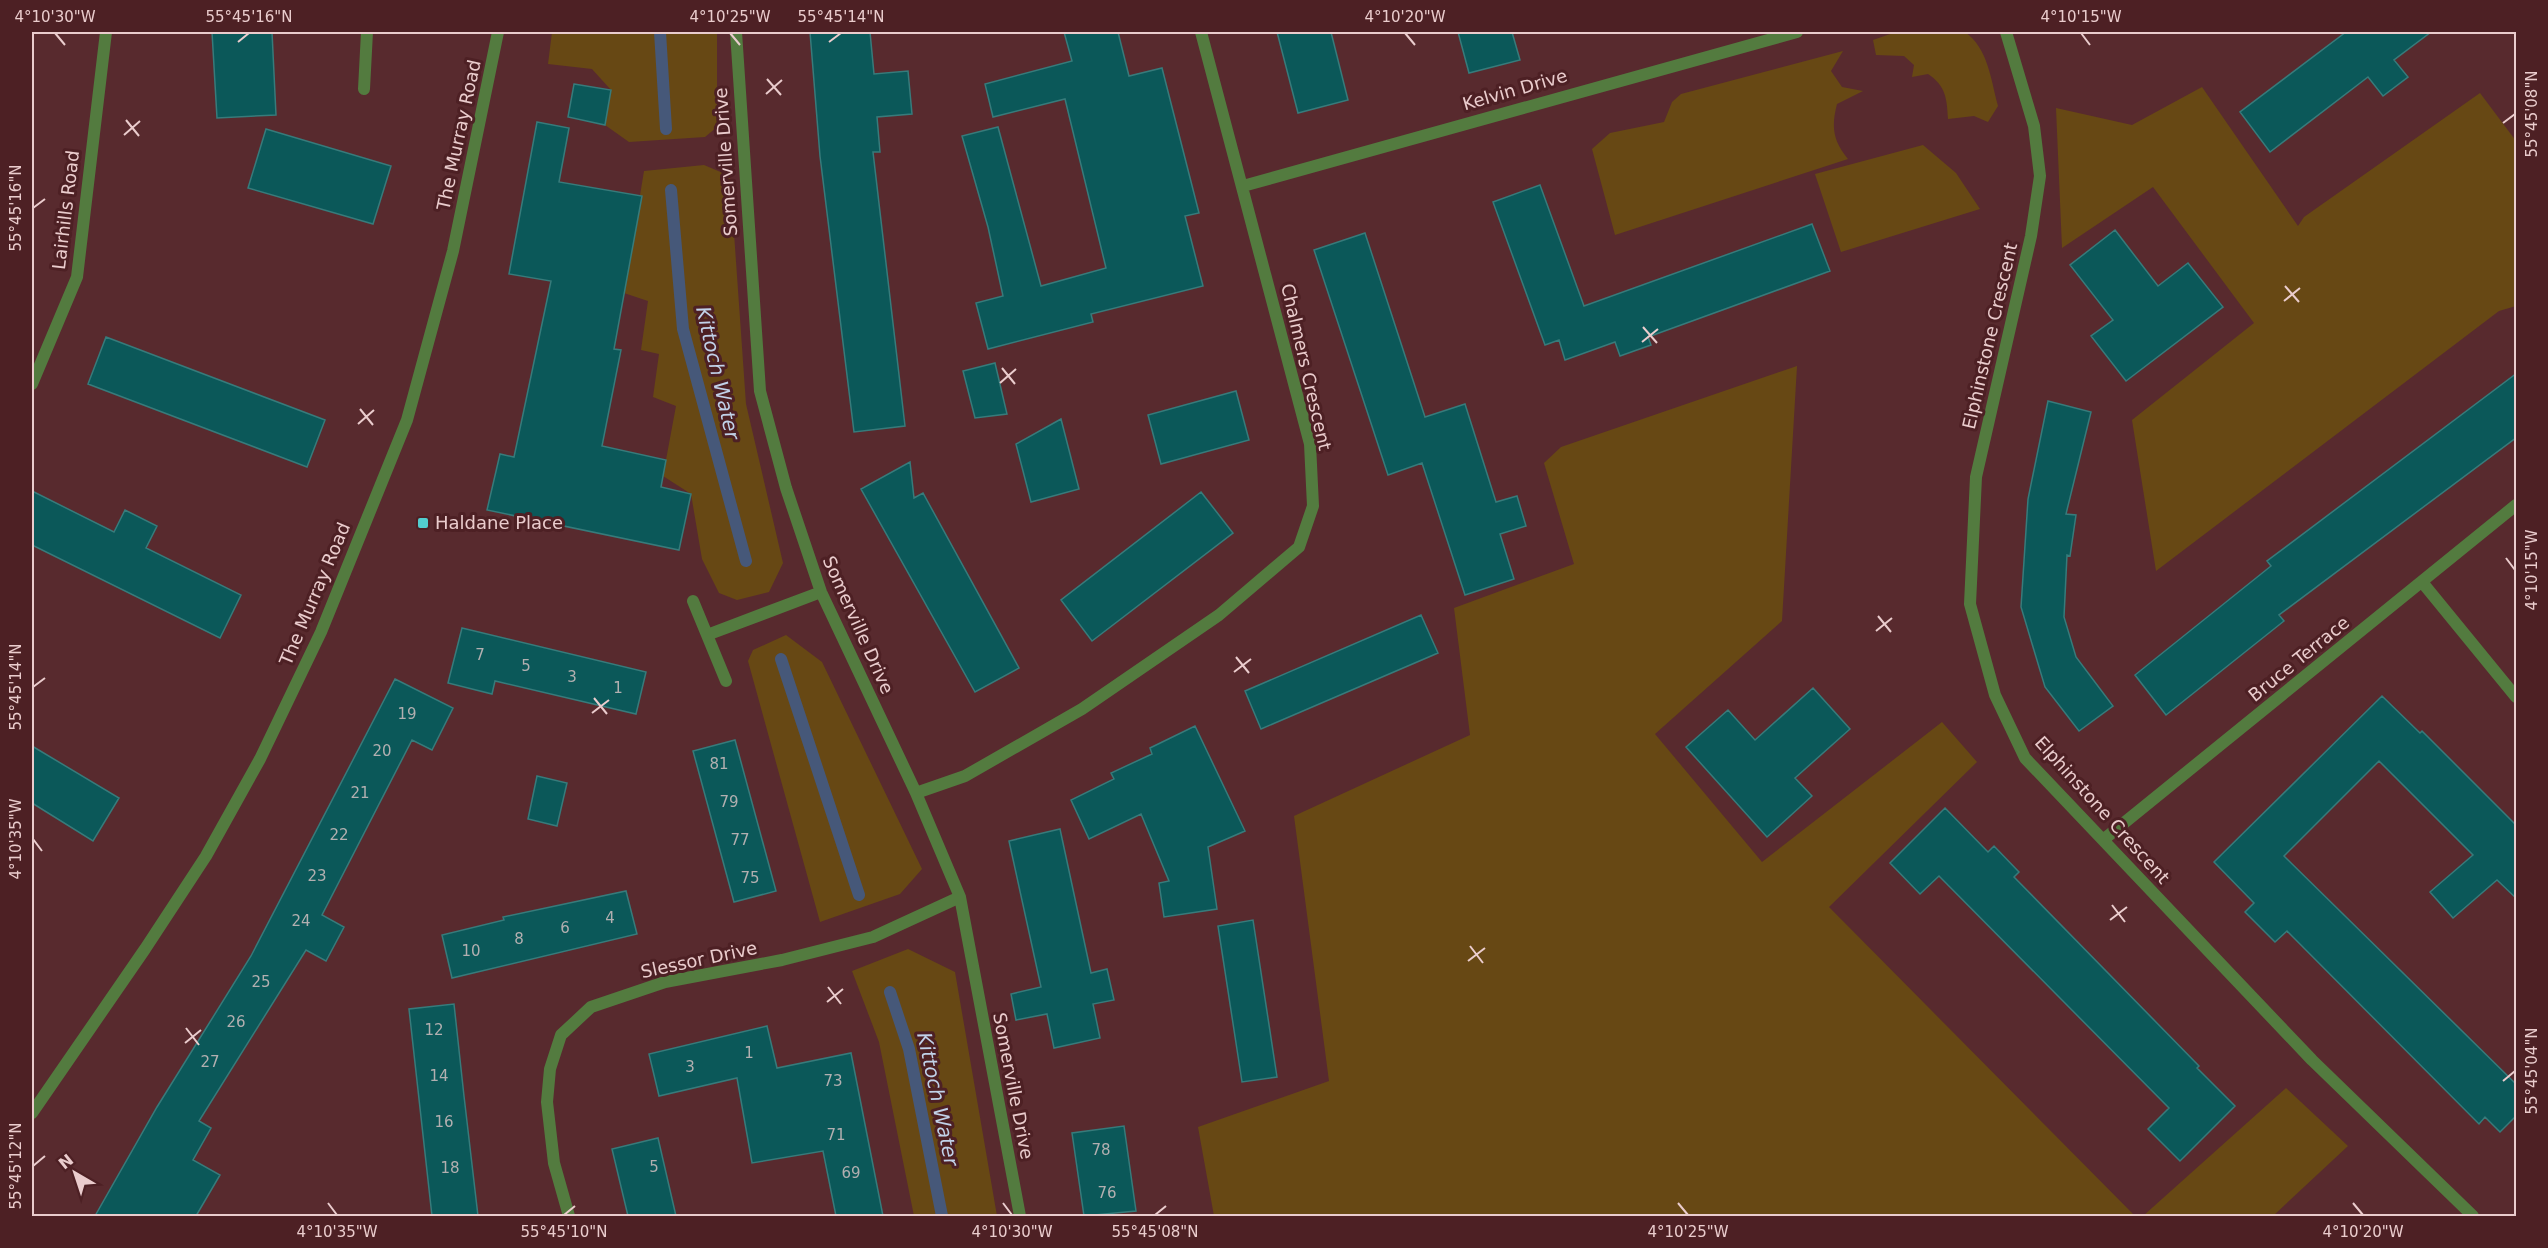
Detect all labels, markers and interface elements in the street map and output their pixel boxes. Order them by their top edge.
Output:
text: 4°10'30"W [14,8,96,26]
text: 55°45'16"N [205,8,293,26]
text: 4°10'25"W [689,8,771,26]
text: 55°45'14"N [797,8,885,26]
text: 4°10'20"W [1364,8,1446,26]
text: 4°10'15"W [2040,8,2122,26]
street label: The Murray Road [432,58,485,213]
street label: Kelvin Drive [1460,65,1570,114]
text: 55°45'08"N [2523,70,2541,158]
street label: Somerville Drive [710,87,741,237]
street label: Lairhills Road [48,149,83,271]
text: 55°45'16"N [7,164,25,252]
street label: Elphinstone Crescent [1958,241,2021,431]
street label: Chalmers Crescent [1277,281,1336,452]
water label: Kittoch Water [691,304,745,444]
place label: Haldane Place [435,512,563,533]
marker: Haldane Place [416,516,430,530]
street label: The Murray Road [275,519,354,669]
text: 4°10'15"W [2523,529,2541,611]
street label: Somerville Drive [819,553,898,697]
street label: Bruce Terrace [2244,612,2353,706]
text: 55°45'14"N [7,643,25,731]
house number: 7 [475,646,485,664]
house number: 5 [521,657,531,675]
house number: 3 [567,668,577,686]
house number: 1 [613,679,623,697]
house number: 19 [397,705,417,723]
street label: Elphinstone Crescent [2031,732,2174,888]
house number: 20 [372,742,392,760]
house number: 81 [709,755,729,773]
house number: 21 [350,784,370,802]
house number: 79 [719,793,739,811]
text: 4°10'35"W [7,798,25,880]
house number: 22 [329,826,349,844]
house number: 77 [730,831,750,849]
house number: 23 [307,867,327,885]
house number: 75 [740,869,760,887]
house number: 4 [605,909,615,927]
house number: 24 [291,912,311,930]
house number: 6 [560,919,570,937]
house number: 8 [514,930,524,948]
street label: Slessor Drive [639,937,759,982]
house number: 10 [461,942,481,960]
house number: 25 [251,973,271,991]
street label: Somerville Drive [989,1011,1038,1161]
house number: 26 [226,1013,246,1031]
house number: 12 [424,1021,444,1039]
text: 55°45'04"N [2523,1027,2541,1115]
water label: Kittoch Water [912,1030,964,1170]
house number: 1 [744,1044,754,1062]
house number: 27 [200,1053,220,1071]
house number: 3 [685,1058,695,1076]
house number: 14 [429,1067,449,1085]
house number: 73 [823,1072,843,1090]
house number: 16 [434,1113,454,1131]
text: 55°45'12"N [7,1122,25,1210]
house number: 71 [826,1126,846,1144]
house number: 78 [1091,1141,1111,1159]
north arrow [45,1143,105,1203]
text: N [55,1150,77,1173]
house number: 5 [649,1158,659,1176]
house number: 18 [440,1159,460,1177]
house number: 69 [841,1164,861,1182]
house number: 76 [1097,1184,1117,1202]
text: 4°10'35"W [296,1223,378,1241]
text: 55°45'10"N [520,1223,608,1241]
text: 4°10'30"W [971,1223,1053,1241]
text: 55°45'08"N [1111,1223,1199,1241]
text: 4°10'25"W [1647,1223,1729,1241]
text: 4°10'20"W [2322,1223,2404,1241]

